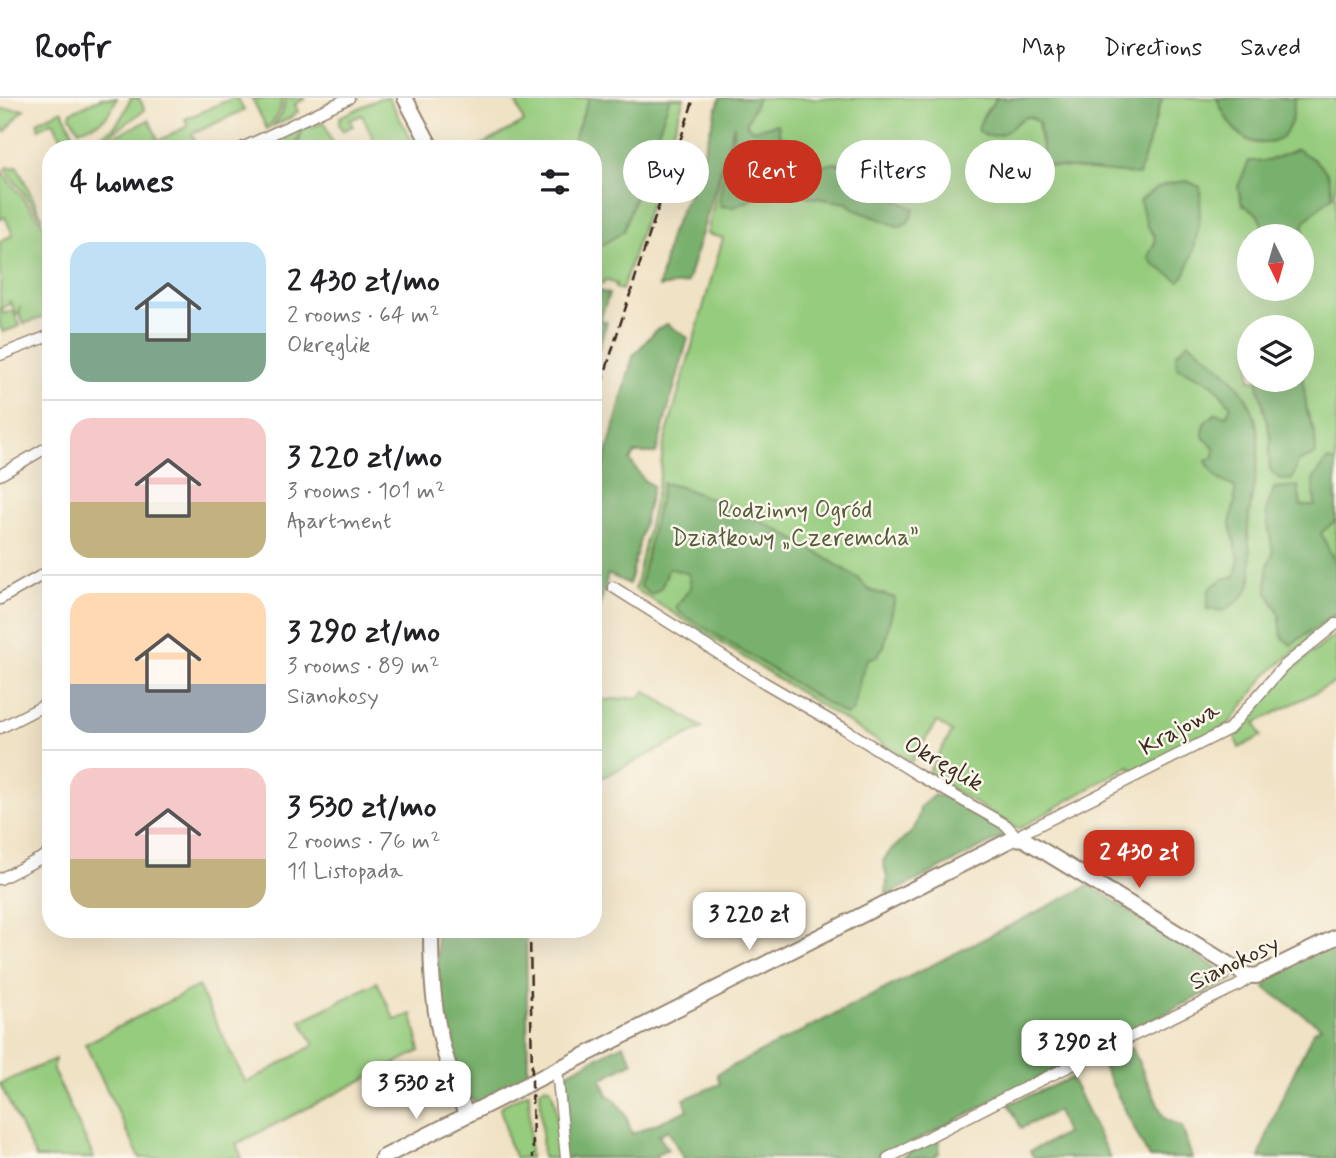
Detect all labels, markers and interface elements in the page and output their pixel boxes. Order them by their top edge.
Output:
text: Roofr [35,26,111,70]
text: Map [1022,33,1066,64]
text: Directions [1104,33,1202,64]
text: Saved [1240,33,1301,64]
chip: Buy [623,140,709,203]
chip: Rent [723,140,822,203]
chip: Filters [836,140,951,203]
chip: New [965,140,1055,203]
text: 4 homes [70,163,174,202]
icon: filters [536,163,574,201]
north arrow [1237,224,1314,301]
map controls [1237,224,1314,392]
text: 2 430 zł/mo [287,262,440,301]
icon: home [126,270,210,354]
text: 2 rooms · 64 m² [287,301,439,331]
button: layers [1237,315,1314,392]
text: Okręglik [287,331,370,361]
text: 3 220 zł/mo [287,438,442,477]
icon: home [126,446,210,530]
text: 3 rooms · 101 m² [287,477,445,507]
park label: Rodzinny Ogród Działkowy „Czeremcha” [671,495,919,554]
text: Apartment [287,507,392,537]
text: 3 290 zł/mo [287,613,440,652]
icon: home [126,621,210,705]
text: 3 rooms · 89 m² [287,652,439,682]
text: Sianokosy [287,682,379,712]
street label: Krajowa [1134,694,1226,764]
street label: Okręglik [898,729,989,799]
text: 3 530 zł/mo [287,788,437,827]
icon: home [126,796,210,880]
text: 2 rooms · 76 m² [287,827,440,857]
pin: 2 430 zł [1067,830,1211,890]
text: 2 430 zł [1099,838,1179,868]
text: 11 Listopada [287,857,403,887]
pin: 3 220 zł [677,892,821,952]
text: 3 220 zł [709,900,789,930]
street label: Sianokosy [1185,928,1284,998]
pin: 3 290 zł [1005,1020,1149,1080]
text: 3 290 zł [1037,1028,1117,1058]
pin: 3 530 zł [344,1062,488,1121]
text: 3 530 zł [378,1069,454,1099]

